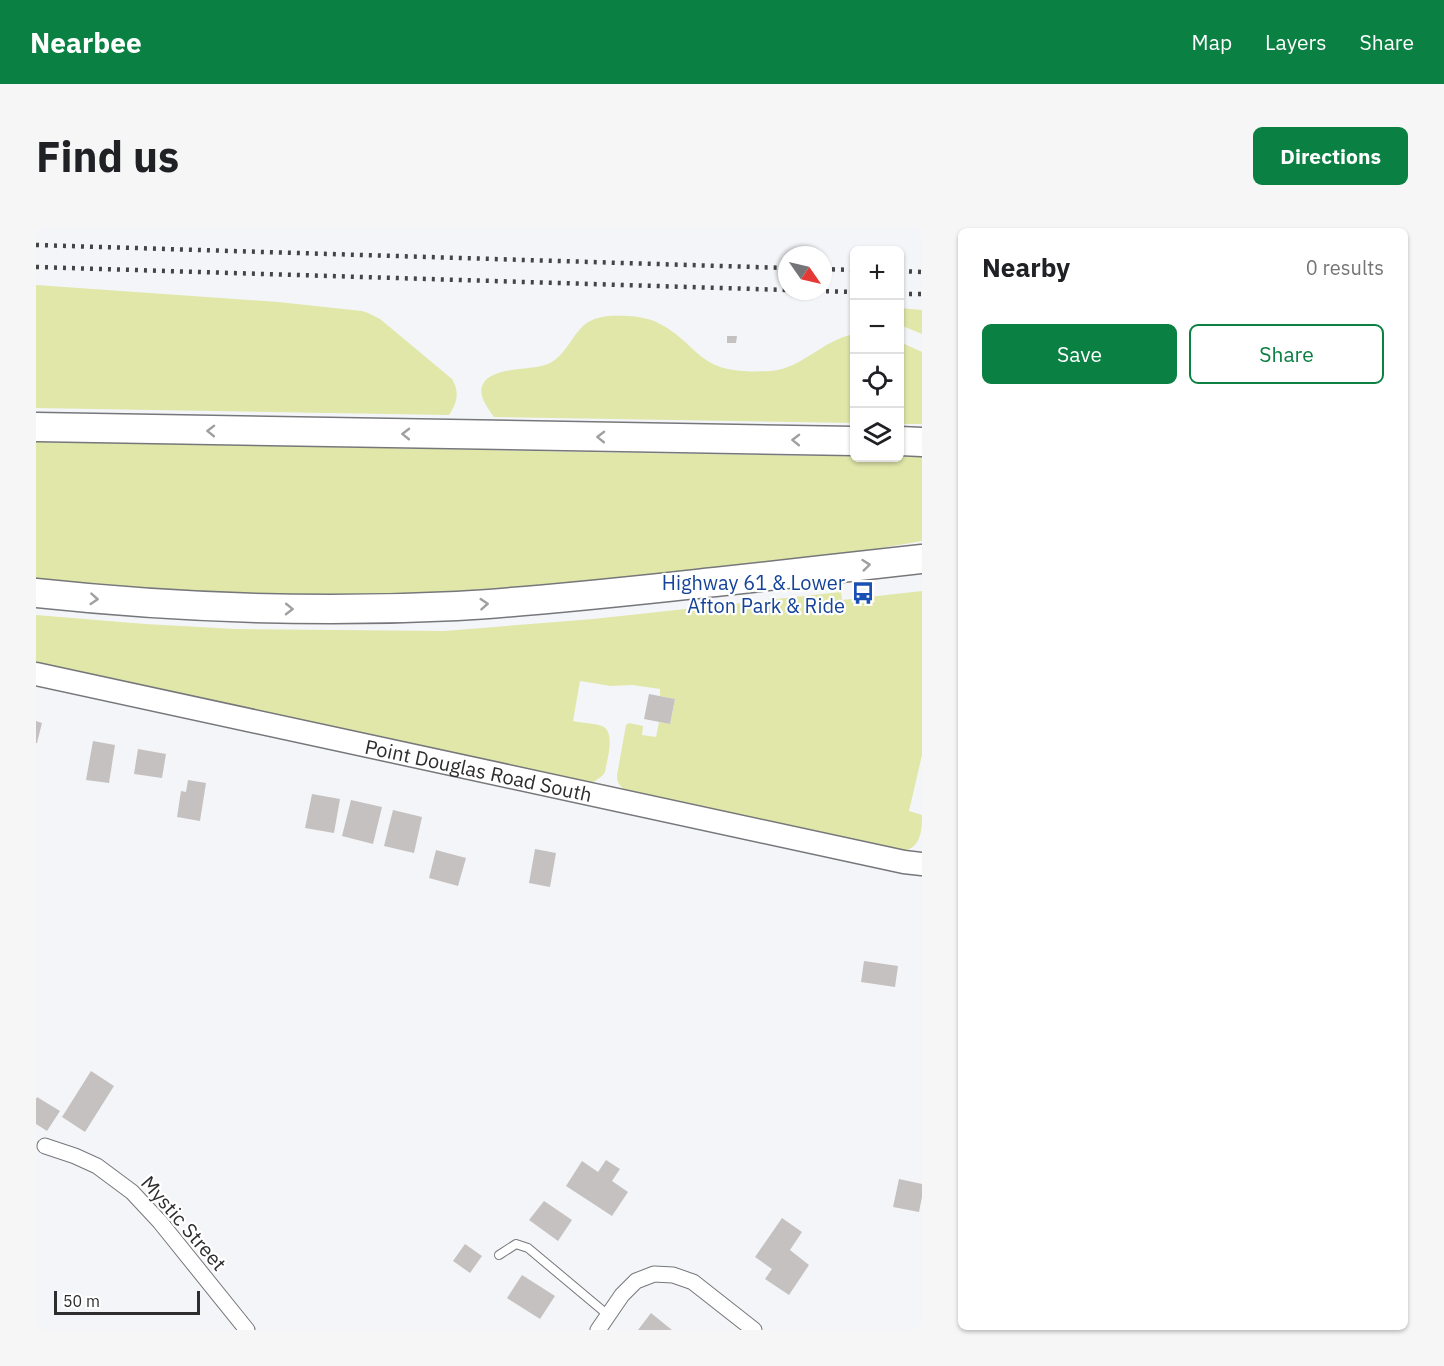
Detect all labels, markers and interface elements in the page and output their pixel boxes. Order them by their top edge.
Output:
text: Nearbee [30,24,142,61]
text: Map [1192,28,1232,56]
text: Layers [1265,28,1327,56]
text: Share [1360,28,1414,56]
button: Directions [1253,127,1408,185]
text: Find us [36,129,179,184]
north arrow [778,246,832,300]
map controls [850,246,904,462]
button: + [850,246,904,300]
text: Nearby [982,250,1070,284]
text: 0 results [1306,254,1384,281]
button: − [850,300,904,354]
button: Save [982,324,1177,384]
button: Share [1189,324,1384,384]
button: locate [850,354,904,408]
button: layers [850,408,904,462]
one-way arrow [207,424,216,437]
one-way arrow [402,428,411,440]
one-way arrow [597,431,606,443]
one-way arrow [792,434,801,446]
one-way arrow [861,559,870,572]
place label: Highway 61 & Lower Afton Park & Ride [662,569,845,619]
bus stop icon: Highway 61 & Lower Afton Park & Ride [850,580,876,606]
one-way arrow [90,592,99,605]
one-way arrow [479,598,488,611]
one-way arrow [284,602,293,615]
street label: Point Douglas Road South [363,732,595,808]
street label: Mystic Street [135,1170,233,1276]
scale bar [54,1288,200,1316]
text: 50 m [63,1291,100,1311]

